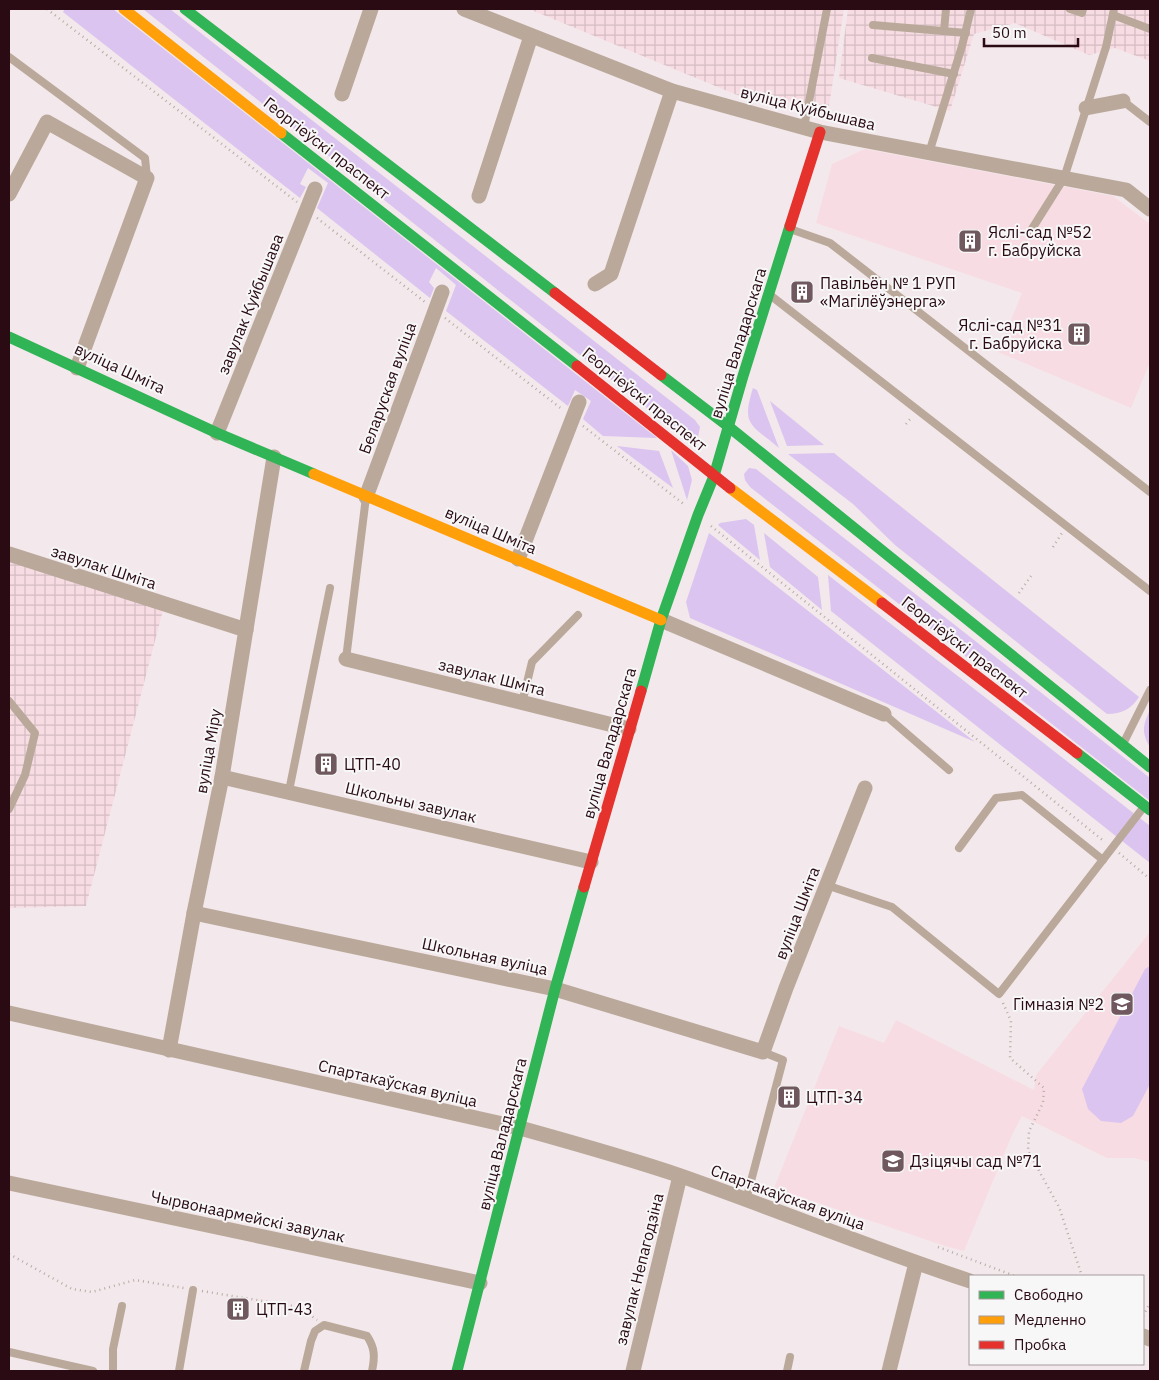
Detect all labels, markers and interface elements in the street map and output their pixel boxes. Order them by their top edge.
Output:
scale bar [984,15,1078,47]
text: 50 m [992,23,1027,42]
street label: вуліца Куйбышава [738,82,878,135]
street label: Георгіеўскі праспект [260,92,394,204]
place label: Яслі-сад №52 г. Бабруйска [988,222,1092,260]
building icon: Яслі-сад №52 г. Бабруйска [957,228,983,254]
street label: завулак Куйбышава [213,230,288,377]
street label: вуліца Валадарскага [706,265,771,421]
place label: Павільён № 1 РУП «Магілёўэнерга» [820,273,956,311]
building icon: Павільён № 1 РУП «Магілёўэнерга» [789,279,815,305]
place label: Яслі-сад №31 г. Бабруйска [958,315,1062,353]
street label: Беларуская вуліца [354,319,420,457]
building icon: Яслі-сад №31 г. Бабруйска [1066,321,1092,347]
street label: вуліца Шміта [71,338,169,398]
street label: Георгіеўскі праспект [579,343,712,456]
street label: вуліца Шміта [442,502,540,558]
street label: завулак Шміта [49,541,160,594]
street label: Георгіеўскі праспект [898,591,1032,703]
street label: завулак Шміта [436,654,548,700]
street label: вуліца Валадарскага [578,665,640,821]
street label: вуліца Міру [191,707,225,795]
building icon: ЦТП-40 [313,751,339,777]
place label: ЦТП-40 [344,754,401,774]
street label: Школьны завулак [343,777,479,827]
street label: вуліца Шміта [770,863,824,962]
street label: Школьная вуліца [420,933,550,979]
school or university icon: Гімназія №2 [1109,991,1135,1017]
place label: Гімназія №2 [1013,994,1104,1014]
street label: Спартакаўская вуліца [316,1055,480,1111]
street label: вуліца Валадарскага [473,1055,531,1212]
building icon: ЦТП-34 [776,1084,802,1110]
place label: ЦТП-34 [806,1087,863,1107]
school or university icon: Дзіцячы сад №71 [880,1148,906,1174]
place label: Дзіцячы сад №71 [910,1151,1042,1171]
street label: Спартакаўская вуліца [708,1160,868,1234]
street label: Чырвонаармейскі завулак [149,1186,347,1246]
street label: завулак Непагодзіна [610,1190,668,1347]
legend [969,1275,1144,1365]
text: Свободно [1014,1285,1083,1304]
building icon: ЦТП-43 [225,1296,251,1322]
place label: ЦТП-43 [256,1299,313,1319]
text: Медленно [1014,1310,1086,1329]
text: Пробка [1014,1335,1066,1354]

